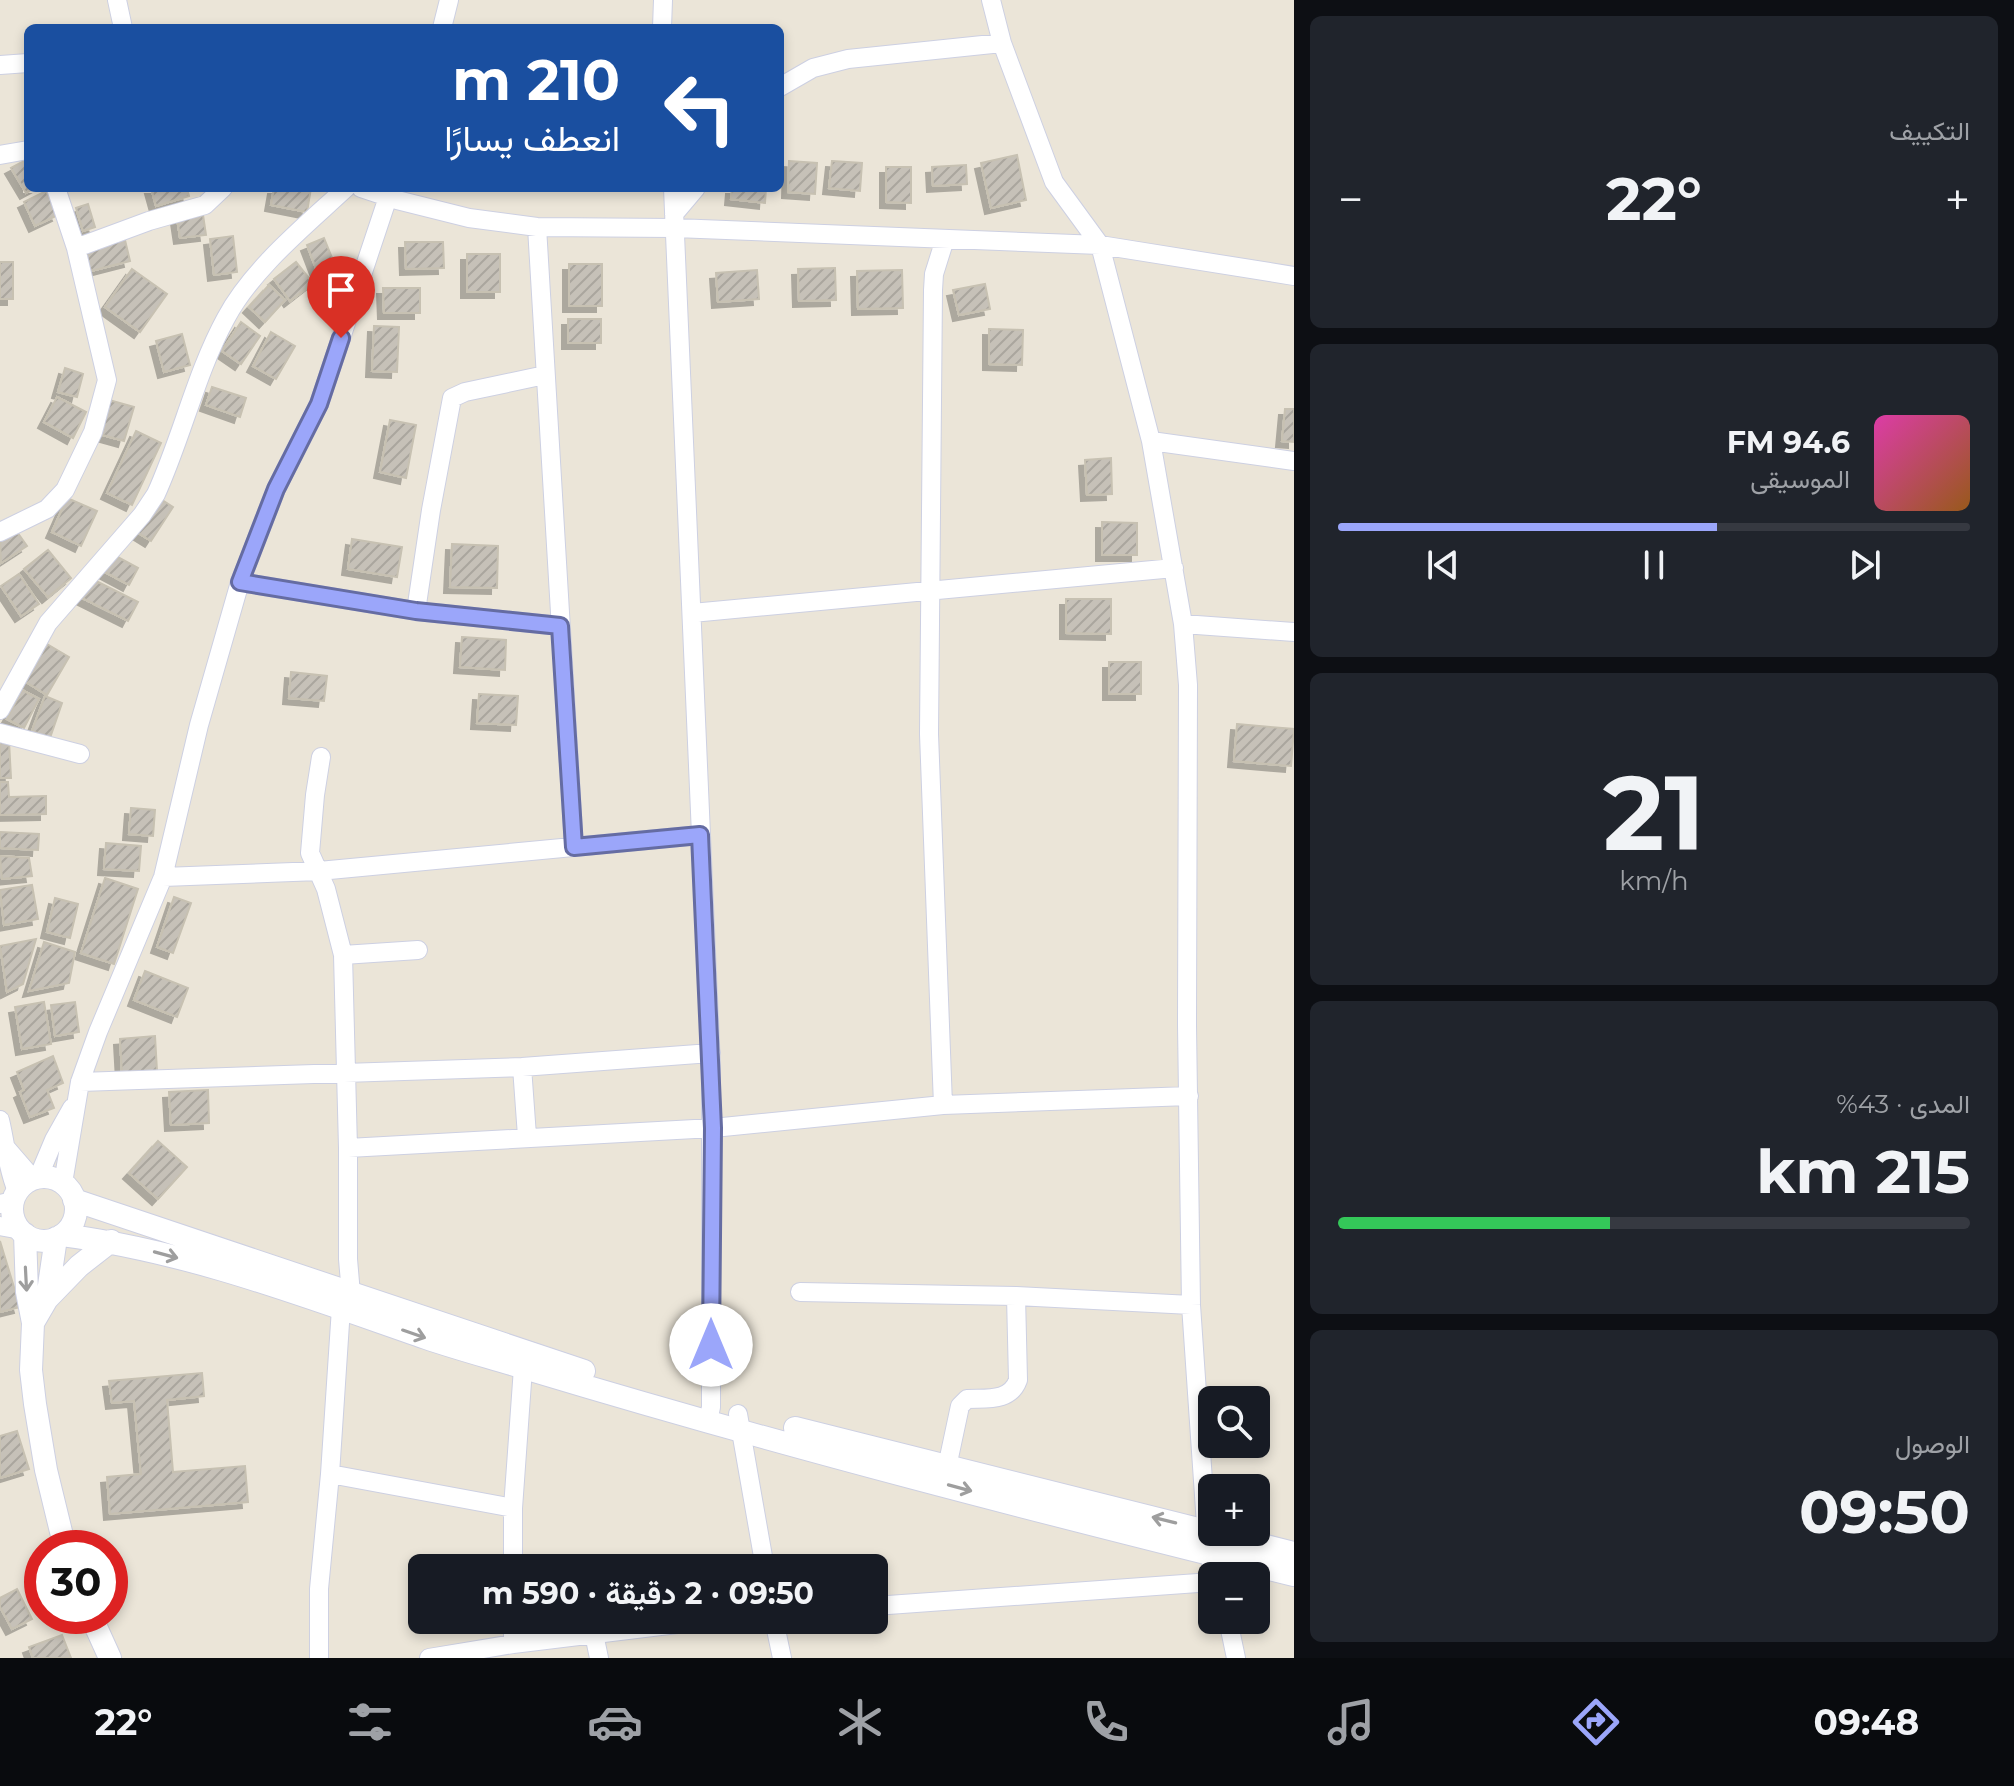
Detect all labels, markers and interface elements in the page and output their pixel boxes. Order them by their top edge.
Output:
text: 210 m [452,46,620,114]
icon: left [648,56,752,160]
text: التكييف [1889,115,1970,147]
text: انعطف يسارًا [444,116,620,160]
text: 22° [1606,162,1702,235]
text: − [1338,172,1363,226]
text: + [1945,172,1970,226]
pin [307,256,375,338]
icon: arrive [319,268,363,312]
text: 94.6 FM [1727,424,1850,461]
text: الموسيقى [1750,463,1850,495]
icon: previous [1421,543,1465,587]
icon: pause [1632,543,1676,587]
icon: next [1843,543,1887,587]
text: 21 [1603,749,1705,876]
text: km/h [1619,865,1689,897]
text: المدى · 43% [1836,1088,1970,1120]
text: 215 km [1756,1135,1970,1208]
one-way arrow [153,1248,179,1263]
one-way arrow [19,1265,34,1292]
position arrow [669,1303,753,1387]
one-way arrow [401,1327,426,1342]
map controls [1198,1386,1270,1634]
button: search [1198,1386,1270,1458]
text: الوصول [1895,1428,1970,1460]
button: + [1198,1474,1270,1546]
text: 09:50 [1799,1475,1970,1548]
one-way arrow [947,1482,973,1497]
one-way arrow [1152,1512,1178,1527]
speed limit sign: 30 [24,1530,128,1634]
button: − [1198,1562,1270,1634]
text: 09:50 · 2 دقيقة · 590 m [482,1575,814,1612]
icon: filters [342,1694,398,1750]
icon: car [587,1694,643,1750]
icon: climate [832,1694,888,1750]
icon: phone [1078,1694,1134,1750]
icon: music [1323,1694,1379,1750]
icon: directions [1568,1694,1624,1750]
text: 22° [95,1700,152,1744]
text: 09:48 [1814,1700,1919,1744]

